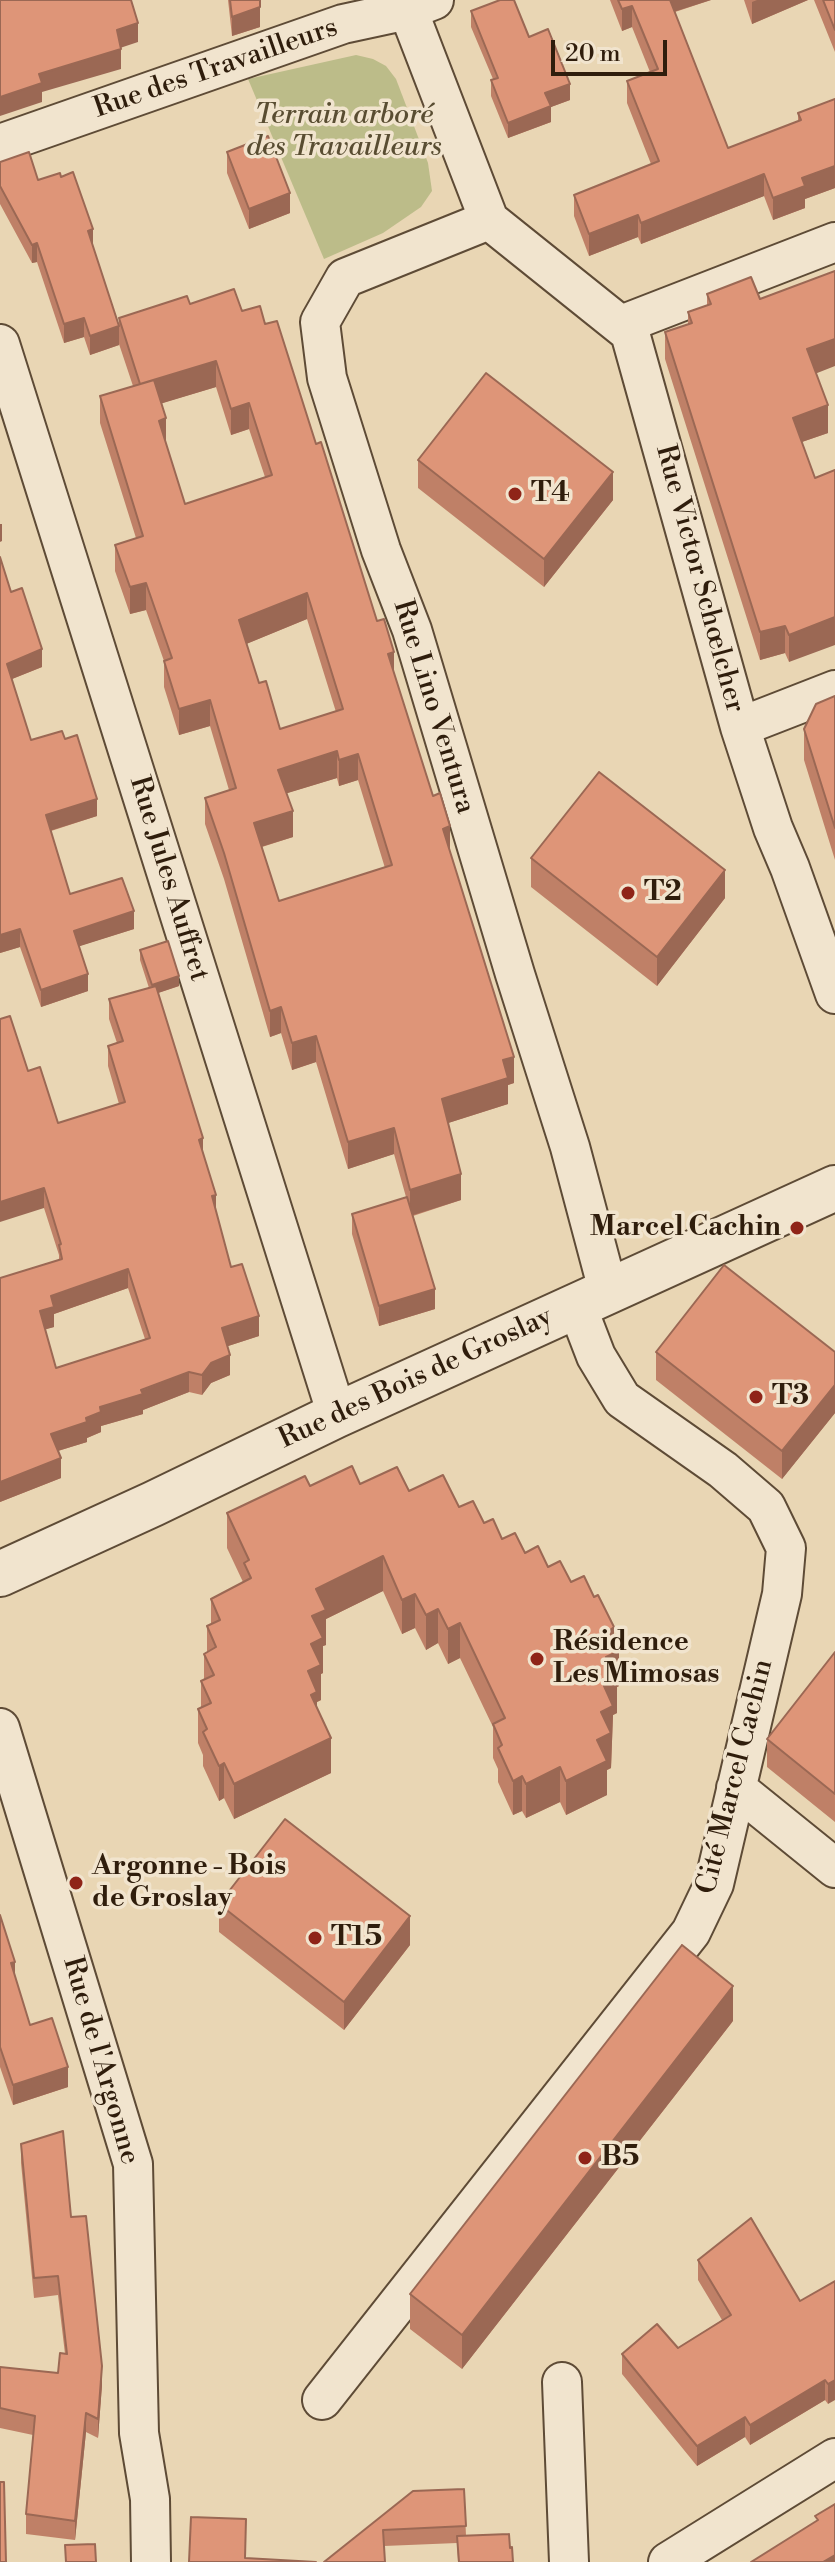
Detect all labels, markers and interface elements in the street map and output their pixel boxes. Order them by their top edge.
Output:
street label: Rue des Travailleurs [90,11,342,127]
scale bar [555,24,671,74]
text: 20 m [565,39,621,69]
park label: Terrain arboré des Travailleurs [246,99,442,165]
street label: Rue Victor Schœlcher [647,441,751,717]
place label: T4 [531,477,570,511]
marker: T4 [506,485,524,503]
street label: Rue Lino Ventura [385,596,481,818]
street label: Rue Jules Auffret [121,772,215,986]
place label: T2 [644,876,682,910]
marker: T2 [619,884,637,902]
place label: Marcel Cachin [590,1211,781,1245]
marker: Marcel Cachin [788,1219,806,1237]
street label: Rue des Bois de Groslay [274,1301,558,1457]
place label: T3 [772,1380,809,1414]
marker: T3 [747,1388,765,1406]
place label: Résidence Les Mimosas [553,1626,720,1692]
marker: Résidence Les Mimosas [528,1650,546,1668]
street label: Cité Marcel Cachin [691,1656,781,1898]
place label: Argonne - Bois de Groslay [92,1850,286,1916]
marker: Argonne - Bois de Groslay [67,1874,85,1892]
place label: T15 [331,1921,382,1955]
marker: T15 [306,1929,324,1947]
street label: Rue de l'Argonne [54,1953,146,2169]
place label: B5 [601,2141,639,2175]
marker: B5 [576,2149,594,2167]

